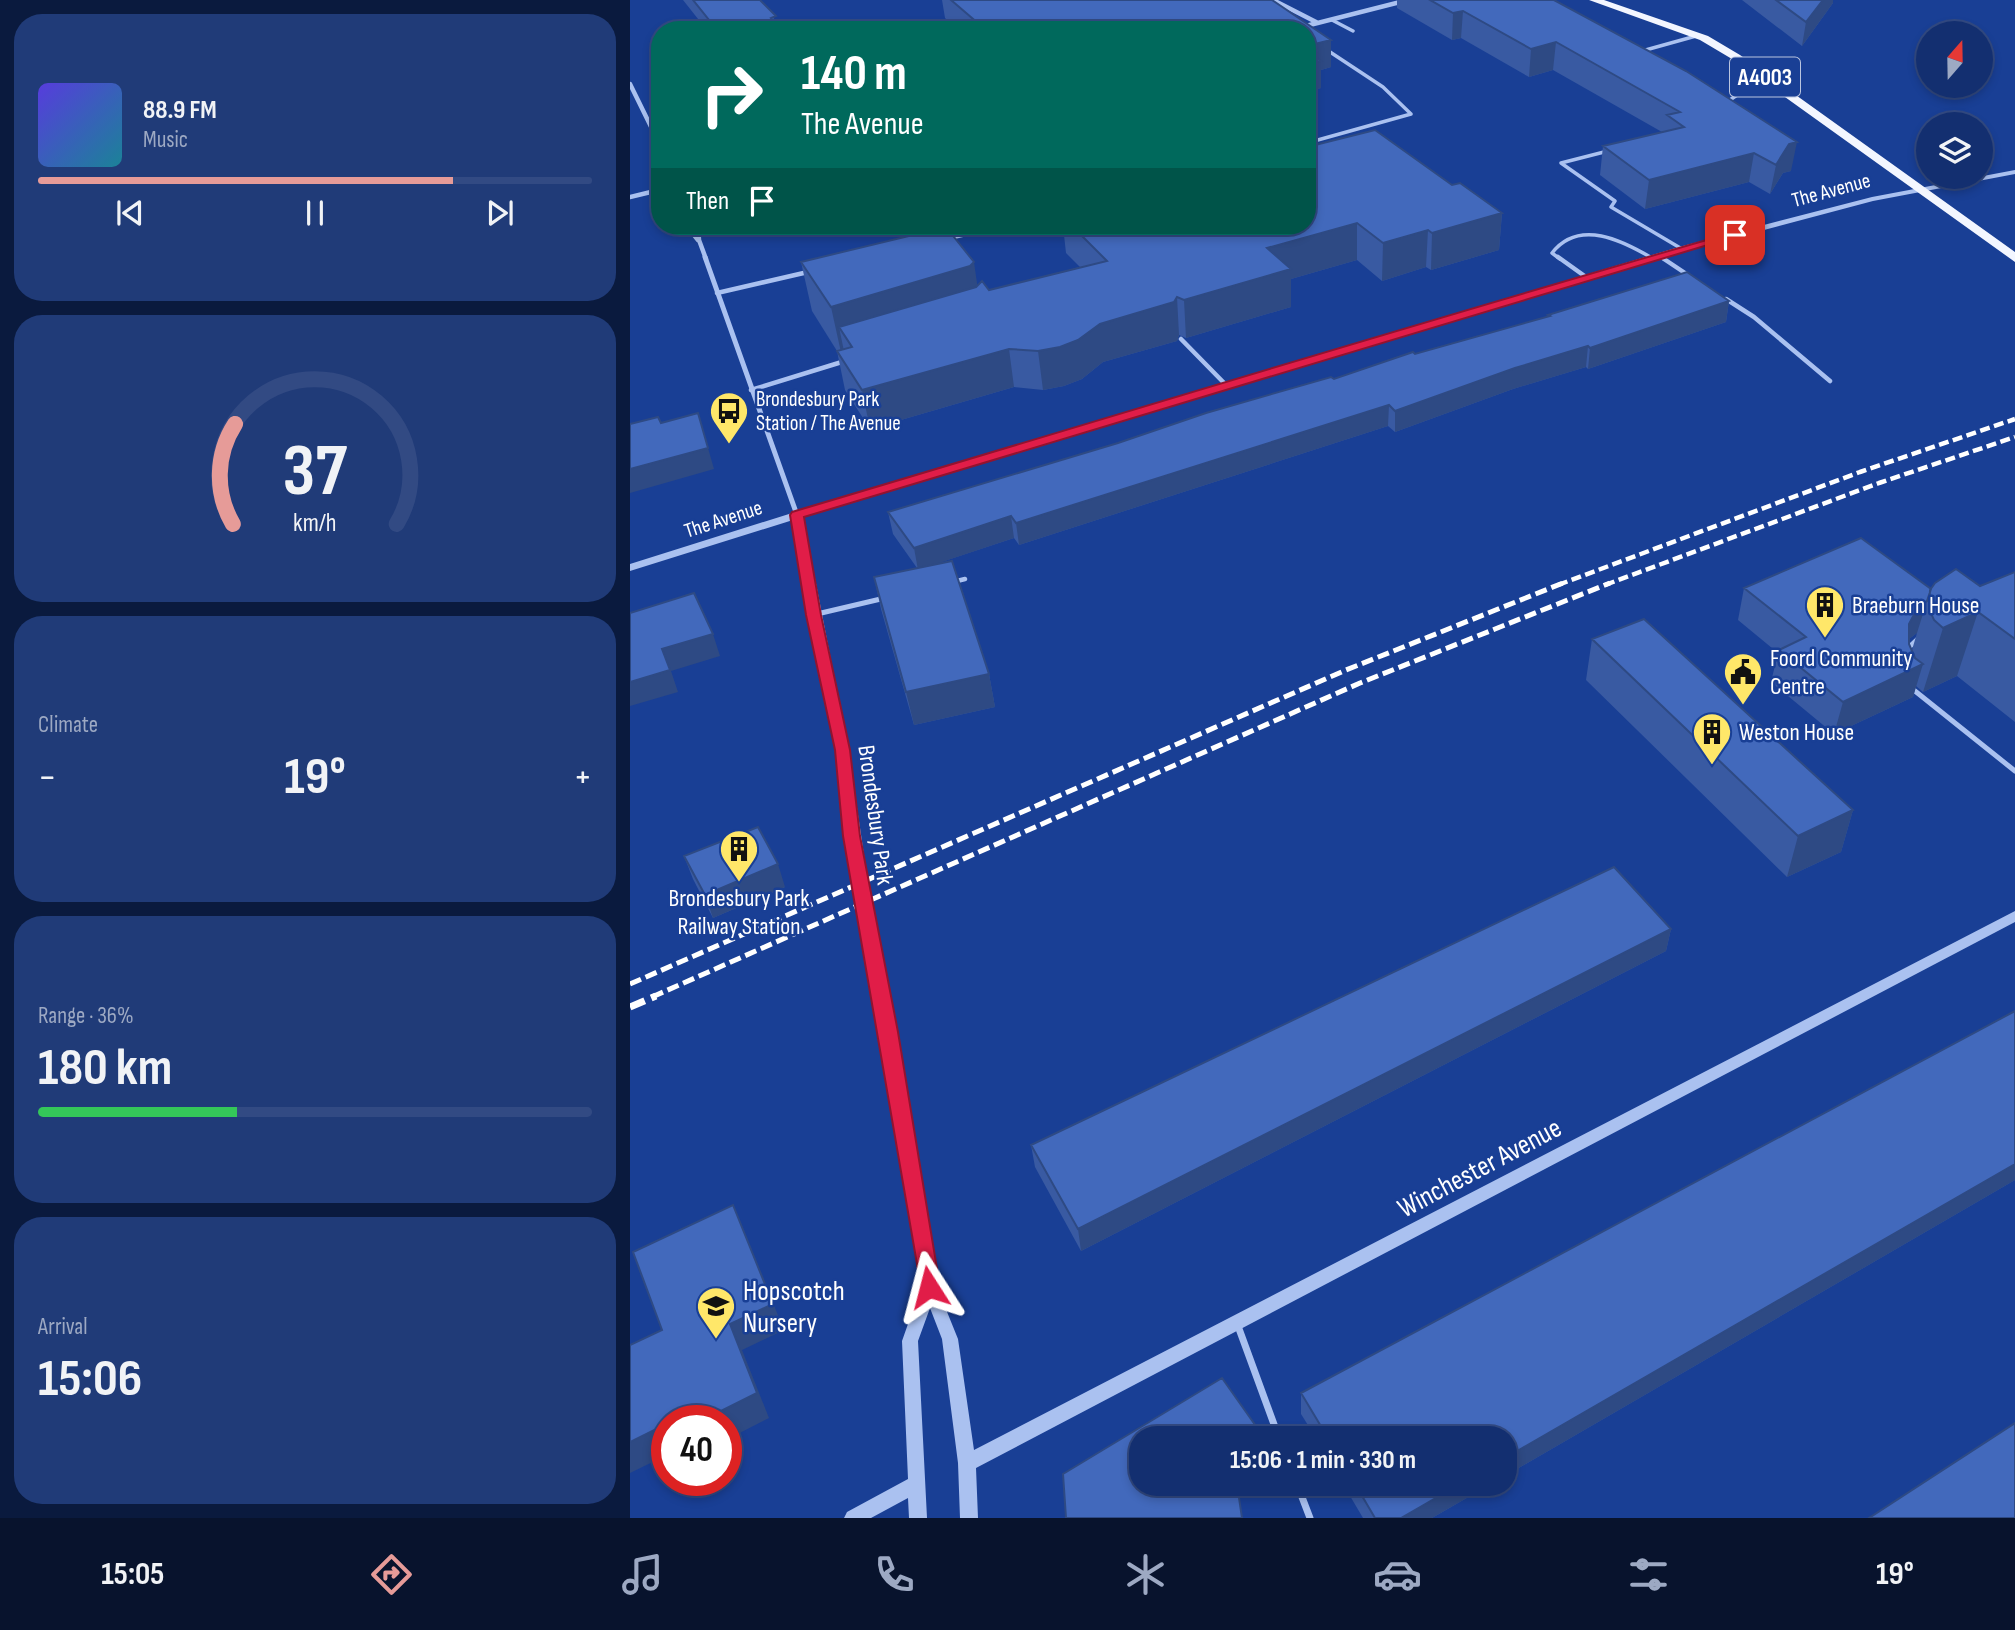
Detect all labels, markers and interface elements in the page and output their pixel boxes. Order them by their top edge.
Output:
north arrow [1916,21,1993,98]
map controls [1916,21,1993,189]
text: 140 m [801,45,907,104]
icon: right [686,49,777,140]
road number: A4003 [1730,58,1800,96]
text: 88.9 FM [143,95,217,126]
text: The Avenue [801,105,924,144]
button: layers [1916,112,1993,189]
text: Music [143,126,188,154]
street label: The Avenue [1789,168,1873,213]
icon: arrive [743,182,781,220]
text: Then [686,186,729,217]
icon: previous [111,194,149,232]
icon: pause [296,194,334,232]
icon: next [481,194,519,232]
pin [1705,205,1765,265]
icon: arrive [1716,216,1754,254]
place label: Brondesbury Park Station / The Avenue [756,387,901,436]
bus stop icon: Brondesbury Park Station / The Avenue [708,390,750,445]
text: 37 [283,429,347,517]
street label: The Avenue [681,495,765,544]
text: km/h [293,508,337,539]
building icon: Braeburn House [1804,584,1846,639]
place label: Braeburn House [1852,591,1980,620]
place label: Foord Community Centre [1770,644,1913,701]
public building icon: Foord Community Centre [1722,651,1764,706]
text: Climate [38,711,98,739]
building icon: Weston House [1691,711,1733,766]
place label: Weston House [1739,718,1854,747]
street label: Brondesbury Park [851,743,900,887]
text: 19° [284,746,346,809]
text: − [38,755,57,800]
text: + [573,755,592,800]
building icon: Brondesbury Park Railway Station [718,828,760,883]
place label: Brondesbury Park Railway Station [669,884,809,941]
text: Range · 36% [38,1002,134,1030]
text: 180 km [38,1037,172,1100]
street label: Winchester Avenue [1392,1111,1567,1225]
position arrow [892,1250,966,1324]
place label: Hopscotch Nursery [743,1275,845,1340]
school or university icon: Hopscotch Nursery [695,1285,737,1340]
text: Arrival [38,1313,87,1341]
text: 15:06 [38,1348,142,1411]
speed limit sign: 40 [651,1405,742,1496]
text: 15:06 · 1 min · 330 m [1230,1445,1416,1476]
icon: directions [367,1550,416,1599]
icon: music [618,1550,667,1599]
icon: phone [870,1550,919,1599]
icon: climate [1121,1550,1170,1599]
icon: car [1373,1550,1422,1599]
icon: filters [1624,1550,1673,1599]
text: 15:05 [101,1555,164,1594]
text: 19° [1876,1555,1914,1594]

